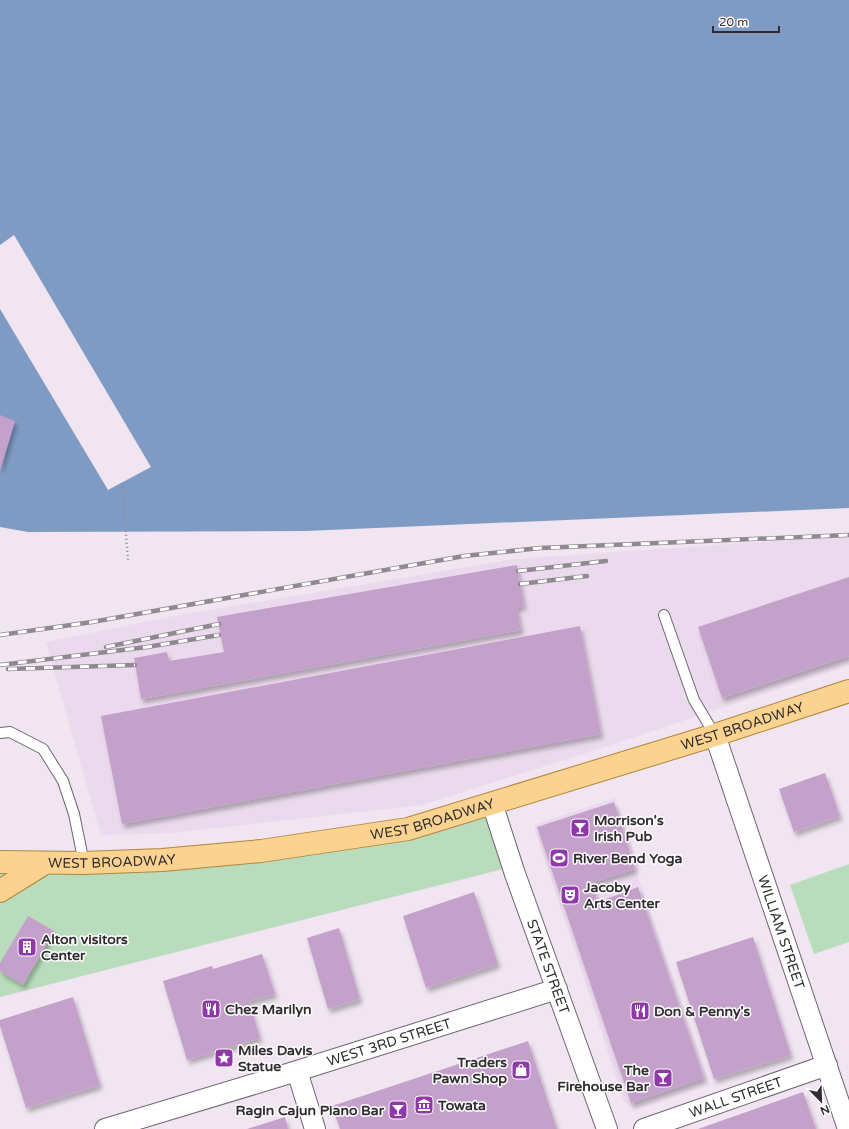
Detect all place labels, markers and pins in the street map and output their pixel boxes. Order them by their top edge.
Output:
place label: Morrison's Irish Pub [594,812,664,845]
bar icon: Morrison's Irish Pub [569,817,591,839]
sports icon: River Bend Yoga [548,847,570,869]
place label: River Bend Yoga [573,850,682,867]
place label: Jacoby Arts Center [583,879,660,912]
theatre icon: Jacoby Arts Center [559,884,581,906]
place label: Alton visitors Center [41,931,128,964]
building icon: Alton visitors Center [16,936,38,958]
restaurant icon: Chez Marilyn [200,998,222,1020]
restaurant icon: Don & Penny's [629,1000,651,1022]
place label: Chez Marilyn [225,1001,312,1018]
place label: Don & Penny's [654,1003,751,1020]
place label: Miles Davis Statue [238,1042,313,1075]
place icon: Miles Davis Statue [213,1047,235,1069]
place label: Traders Pawn Shop [433,1054,507,1087]
shop icon: Traders Pawn Shop [510,1059,532,1081]
place label: The Firehouse Bar [557,1062,650,1095]
bar icon: The Firehouse Bar [652,1067,674,1089]
museum icon: Towata [413,1094,435,1116]
place label: Towata [437,1097,486,1114]
bar icon: Ragin Cajun Piano Bar [387,1099,409,1121]
place label: Ragin Cajun Piano Bar [236,1102,385,1119]

